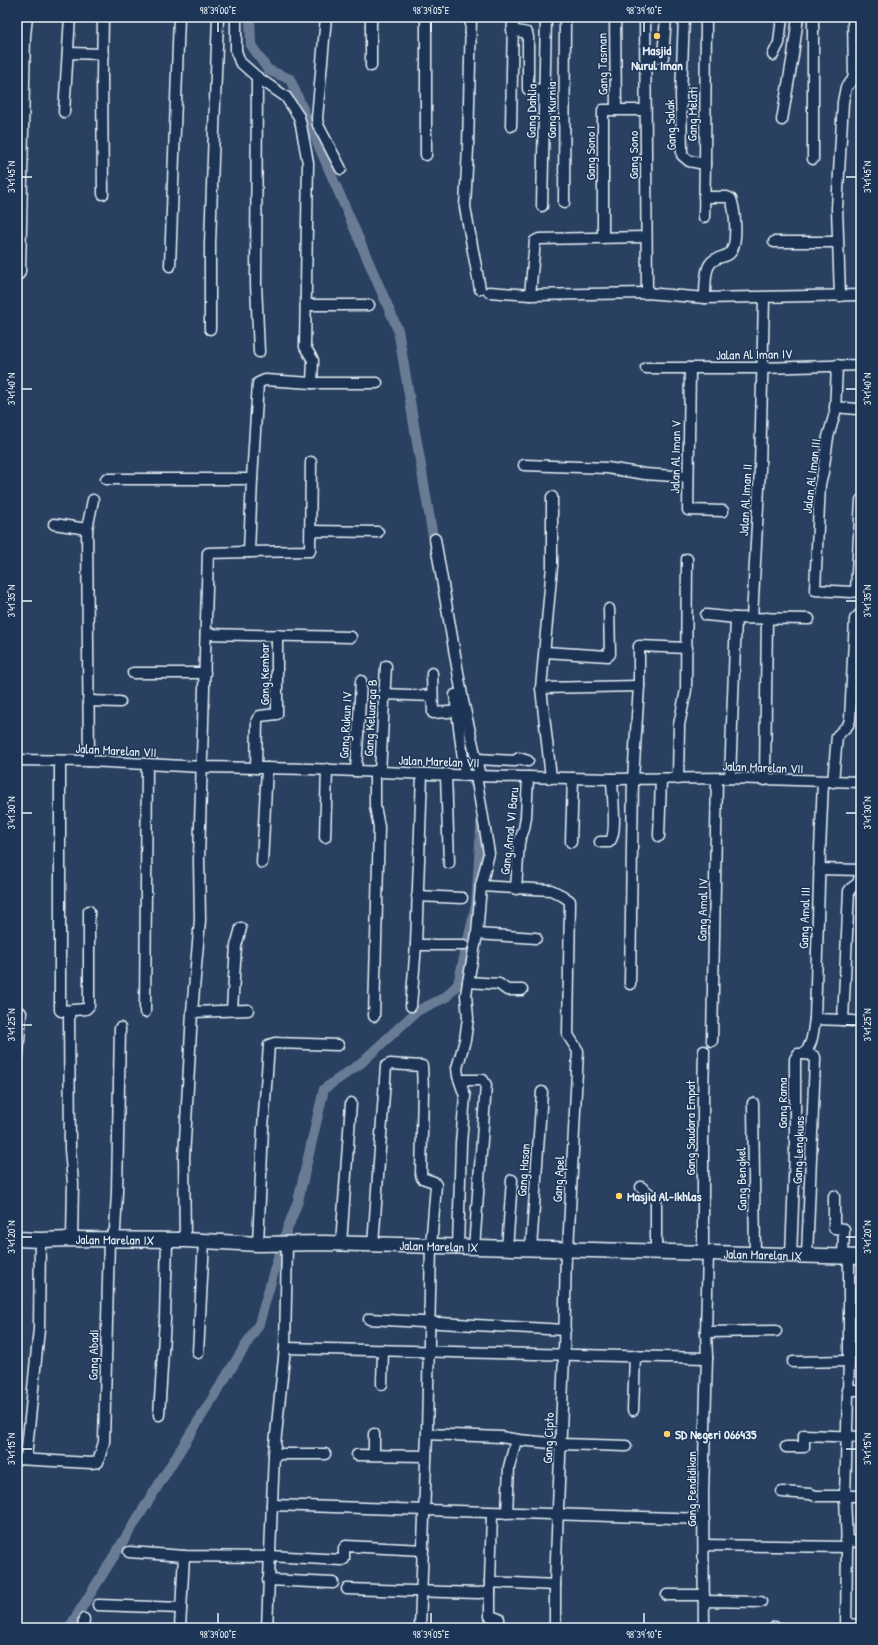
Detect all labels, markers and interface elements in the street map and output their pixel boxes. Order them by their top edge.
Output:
text: 98°39'00"E [200,4,237,17]
text: 98°39'05"E [413,4,450,17]
text: 98°39'10"E [626,4,662,17]
marker: Masjid Nurul Iman [652,31,662,41]
street label: Gang Tasman [592,33,612,95]
place label: Masjid Nurul Iman [631,41,683,74]
street label: Gang Kurnia [542,82,560,138]
street label: Gang Dahlia [522,84,540,138]
street label: Gang Melati [683,86,701,142]
street label: Gang Salak [660,99,680,151]
street label: Gang Sono I [581,126,599,180]
street label: Gang Sono [624,131,642,179]
text: 3°41'45"N [5,161,18,193]
text: 3°41'45"N [861,161,874,193]
street label: Jalan Al Iman IV [716,344,793,364]
text: 3°41'40"N [5,373,18,405]
text: 3°41'40"N [861,373,874,405]
street label: Jalan Al Iman V [665,420,685,494]
street label: Jalan Al Iman III [797,438,825,514]
street label: Jalan Al Iman II [734,464,756,536]
text: 3°41'35"N [5,585,18,617]
text: 3°41'35"N [861,585,874,617]
street label: Gang Kembar [255,643,273,705]
street label: Gang Keluarga B [359,679,381,757]
street label: Gang Rukun IV [334,690,356,759]
street label: Jalan Marelan VII [75,739,157,761]
street label: Jalan Marelan VII [398,751,480,771]
street label: Jalan Marelan VII [722,757,804,777]
street label: Gang Amal VI Baru [495,786,523,876]
text: 3°41'30"N [5,796,18,830]
text: 3°41'30"N [861,796,874,830]
street label: Gang Amal IV [692,878,712,942]
street label: Gang Amal III [794,887,814,949]
text: 3°41'25"N [5,1008,18,1042]
text: 3°41'25"N [861,1008,874,1042]
street label: Gang Rama [773,1078,791,1128]
street label: Gang Saudara Empat [681,1080,699,1176]
street label: Gang Lengkuas [788,1116,808,1184]
street label: Gang Hasan [512,1143,534,1197]
street label: Gang Bengkel [731,1147,751,1211]
street label: Gang Apel [548,1155,568,1203]
place label: Masjid Al-Ikhlas [627,1187,701,1205]
marker: Masjid Al-Ikhlas [614,1191,624,1201]
text: 3°41'20"N [5,1220,18,1254]
text: 3°41'20"N [861,1220,874,1254]
street label: Jalan Marelan IX [75,1230,155,1249]
street label: Jalan Marelan IX [399,1236,479,1256]
street label: Jalan Marelan IX [723,1244,802,1264]
street label: Gang Abadi [84,1329,102,1381]
street label: Gang Cipto [538,1412,558,1464]
place label: SD Negeri 066435 [675,1425,757,1444]
marker: SD Negeri 066435 [662,1429,672,1439]
text: 3°41'15"N [5,1433,18,1465]
text: 3°41'15"N [861,1433,874,1465]
street label: Gang Pendidikan [682,1451,700,1527]
text: 98°39'00"E [200,1628,237,1641]
text: 98°39'05"E [413,1628,450,1641]
text: 98°39'10"E [626,1628,662,1641]

